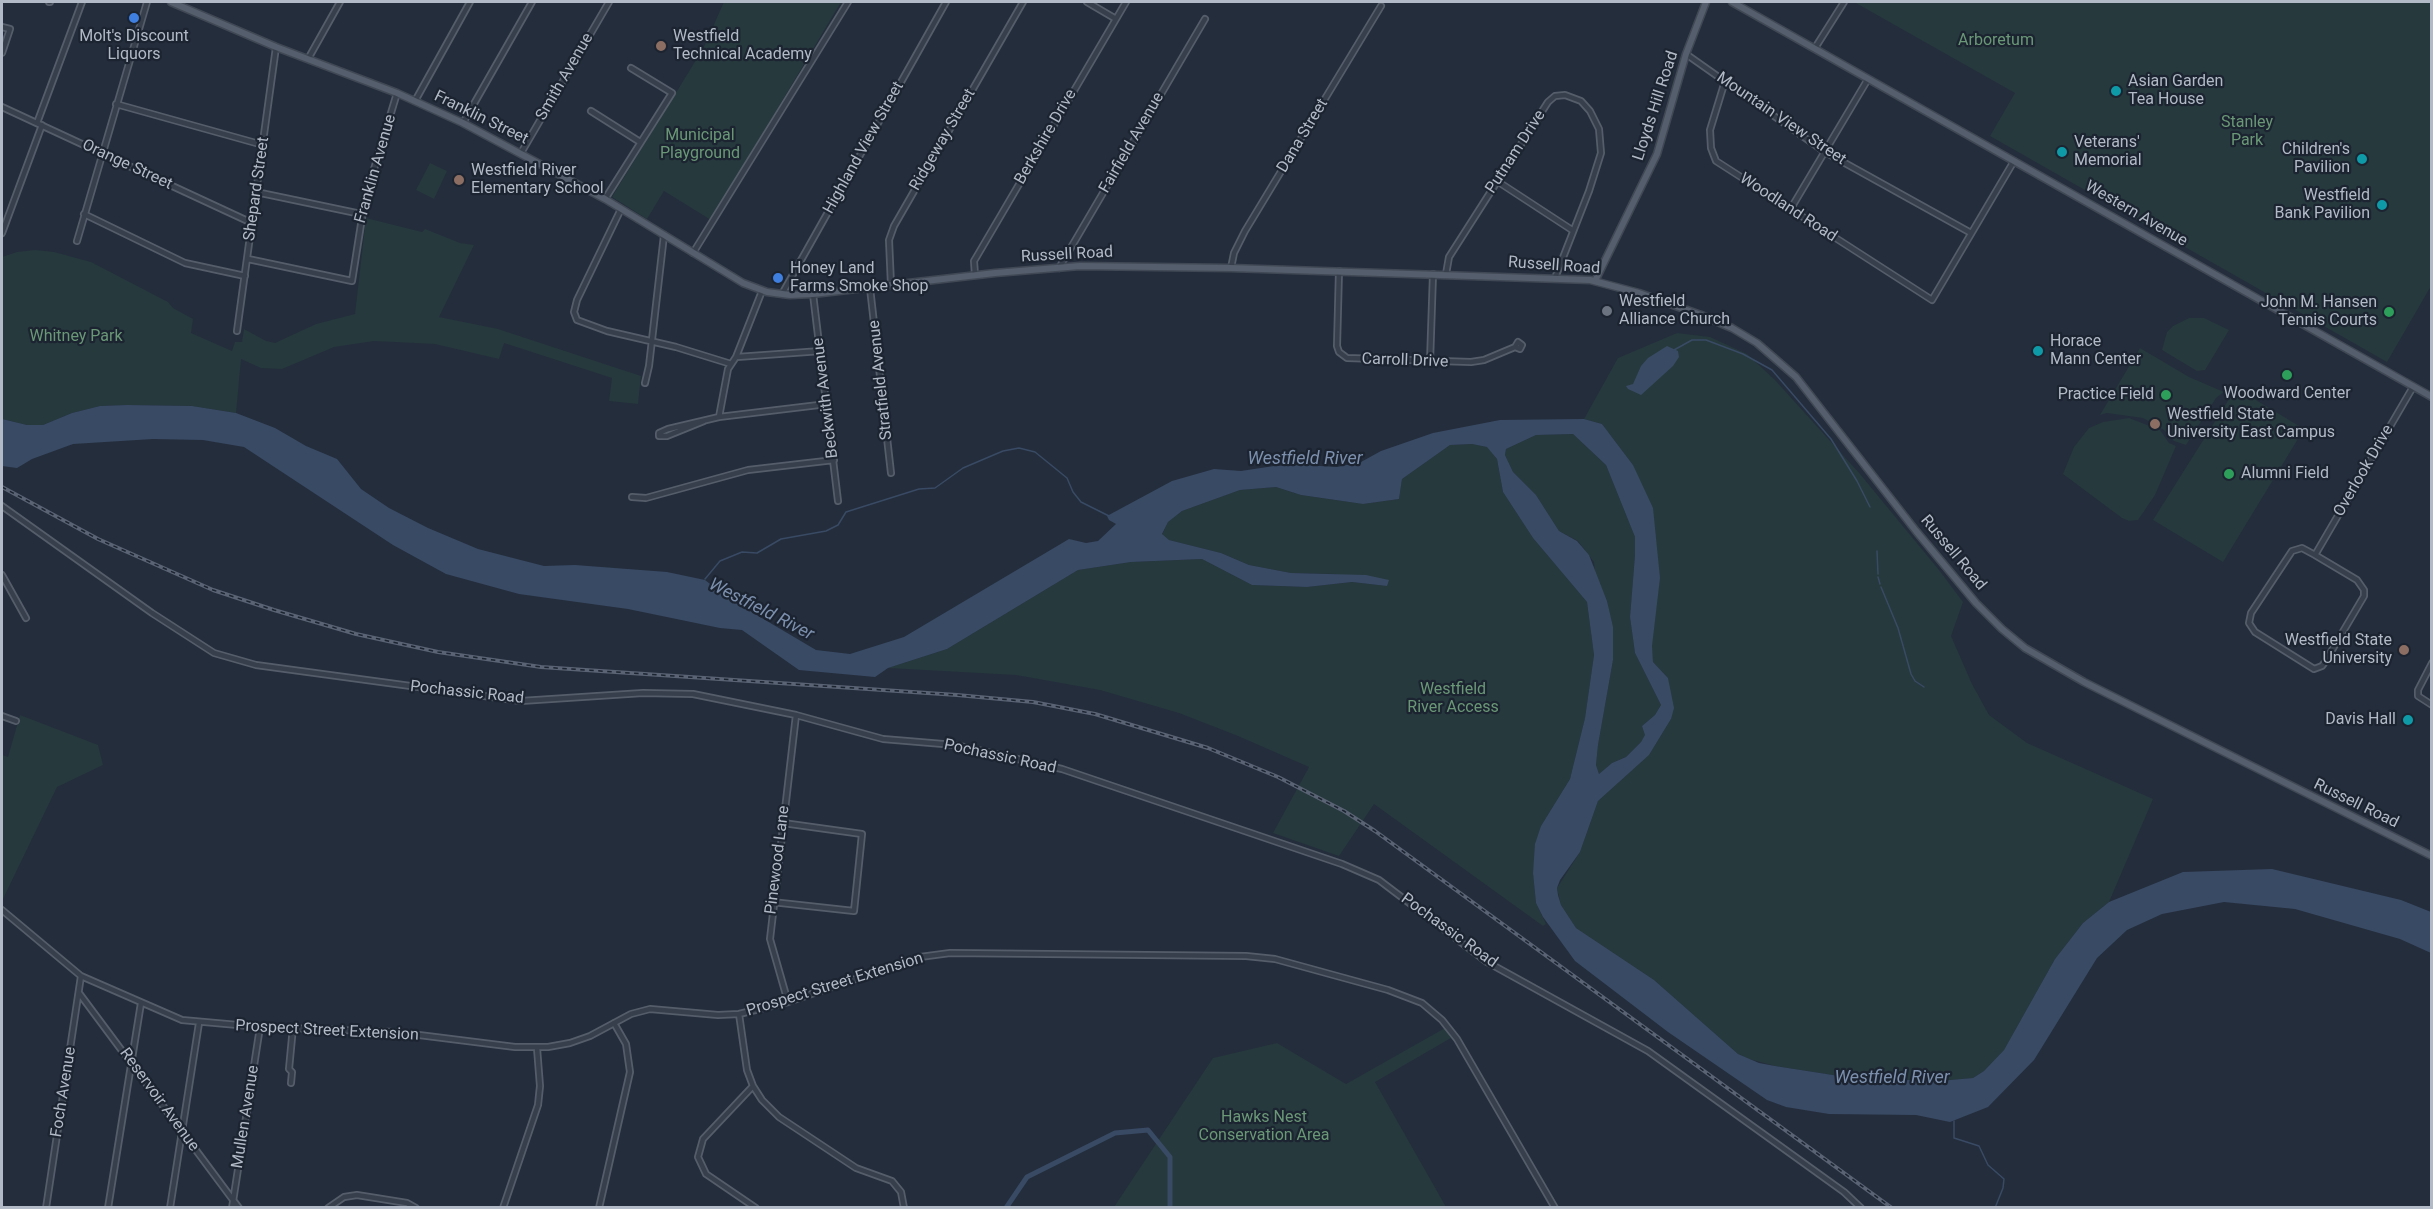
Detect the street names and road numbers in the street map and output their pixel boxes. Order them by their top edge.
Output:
street label: Smith Avenue [532,30,598,124]
street label: Lloyds Hill Road [1629,49,1683,163]
street label: Mountain View Street [1713,69,1849,169]
street label: Highland View Street [820,78,908,218]
street label: Ridgeway Street [906,86,980,194]
street label: Berkshire Drive [1011,86,1081,188]
street label: Franklin Street [431,87,531,149]
street label: Fairfield Avenue [1095,89,1169,197]
street label: Dana Street [1273,96,1333,176]
street label: Putnam Drive [1482,107,1550,197]
street label: Franklin Avenue [351,112,401,226]
street label: Orange Street [79,136,175,194]
street label: Shepard Street [240,136,274,242]
street label: Woodland Road [1736,169,1840,247]
street label: Western Avenue [2081,177,2191,251]
street label: Russell Road [1020,243,1114,267]
street label: Russell Road [1507,253,1601,279]
street label: Stratfield Avenue [865,319,897,441]
street label: Beckwith Avenue [809,337,843,459]
street label: Carroll Drive [1361,350,1449,372]
street label: Overlook Drive [2330,422,2398,520]
street label: Russell Road [1916,512,1990,594]
street label: Pochassic Road [409,677,525,709]
street label: Pochassic Road [942,736,1058,778]
street label: Russell Road [2310,775,2402,833]
street label: Pinewood Lane [762,805,794,915]
street label: Pochassic Road [1397,890,1501,972]
street label: Prospect Street Extension [744,949,926,1021]
street label: Prospect Street Extension [235,1017,419,1045]
street label: Foch Avenue [47,1045,81,1139]
street label: Reservoir Avenue [115,1045,203,1155]
street label: Mullen Avenue [228,1064,264,1170]

